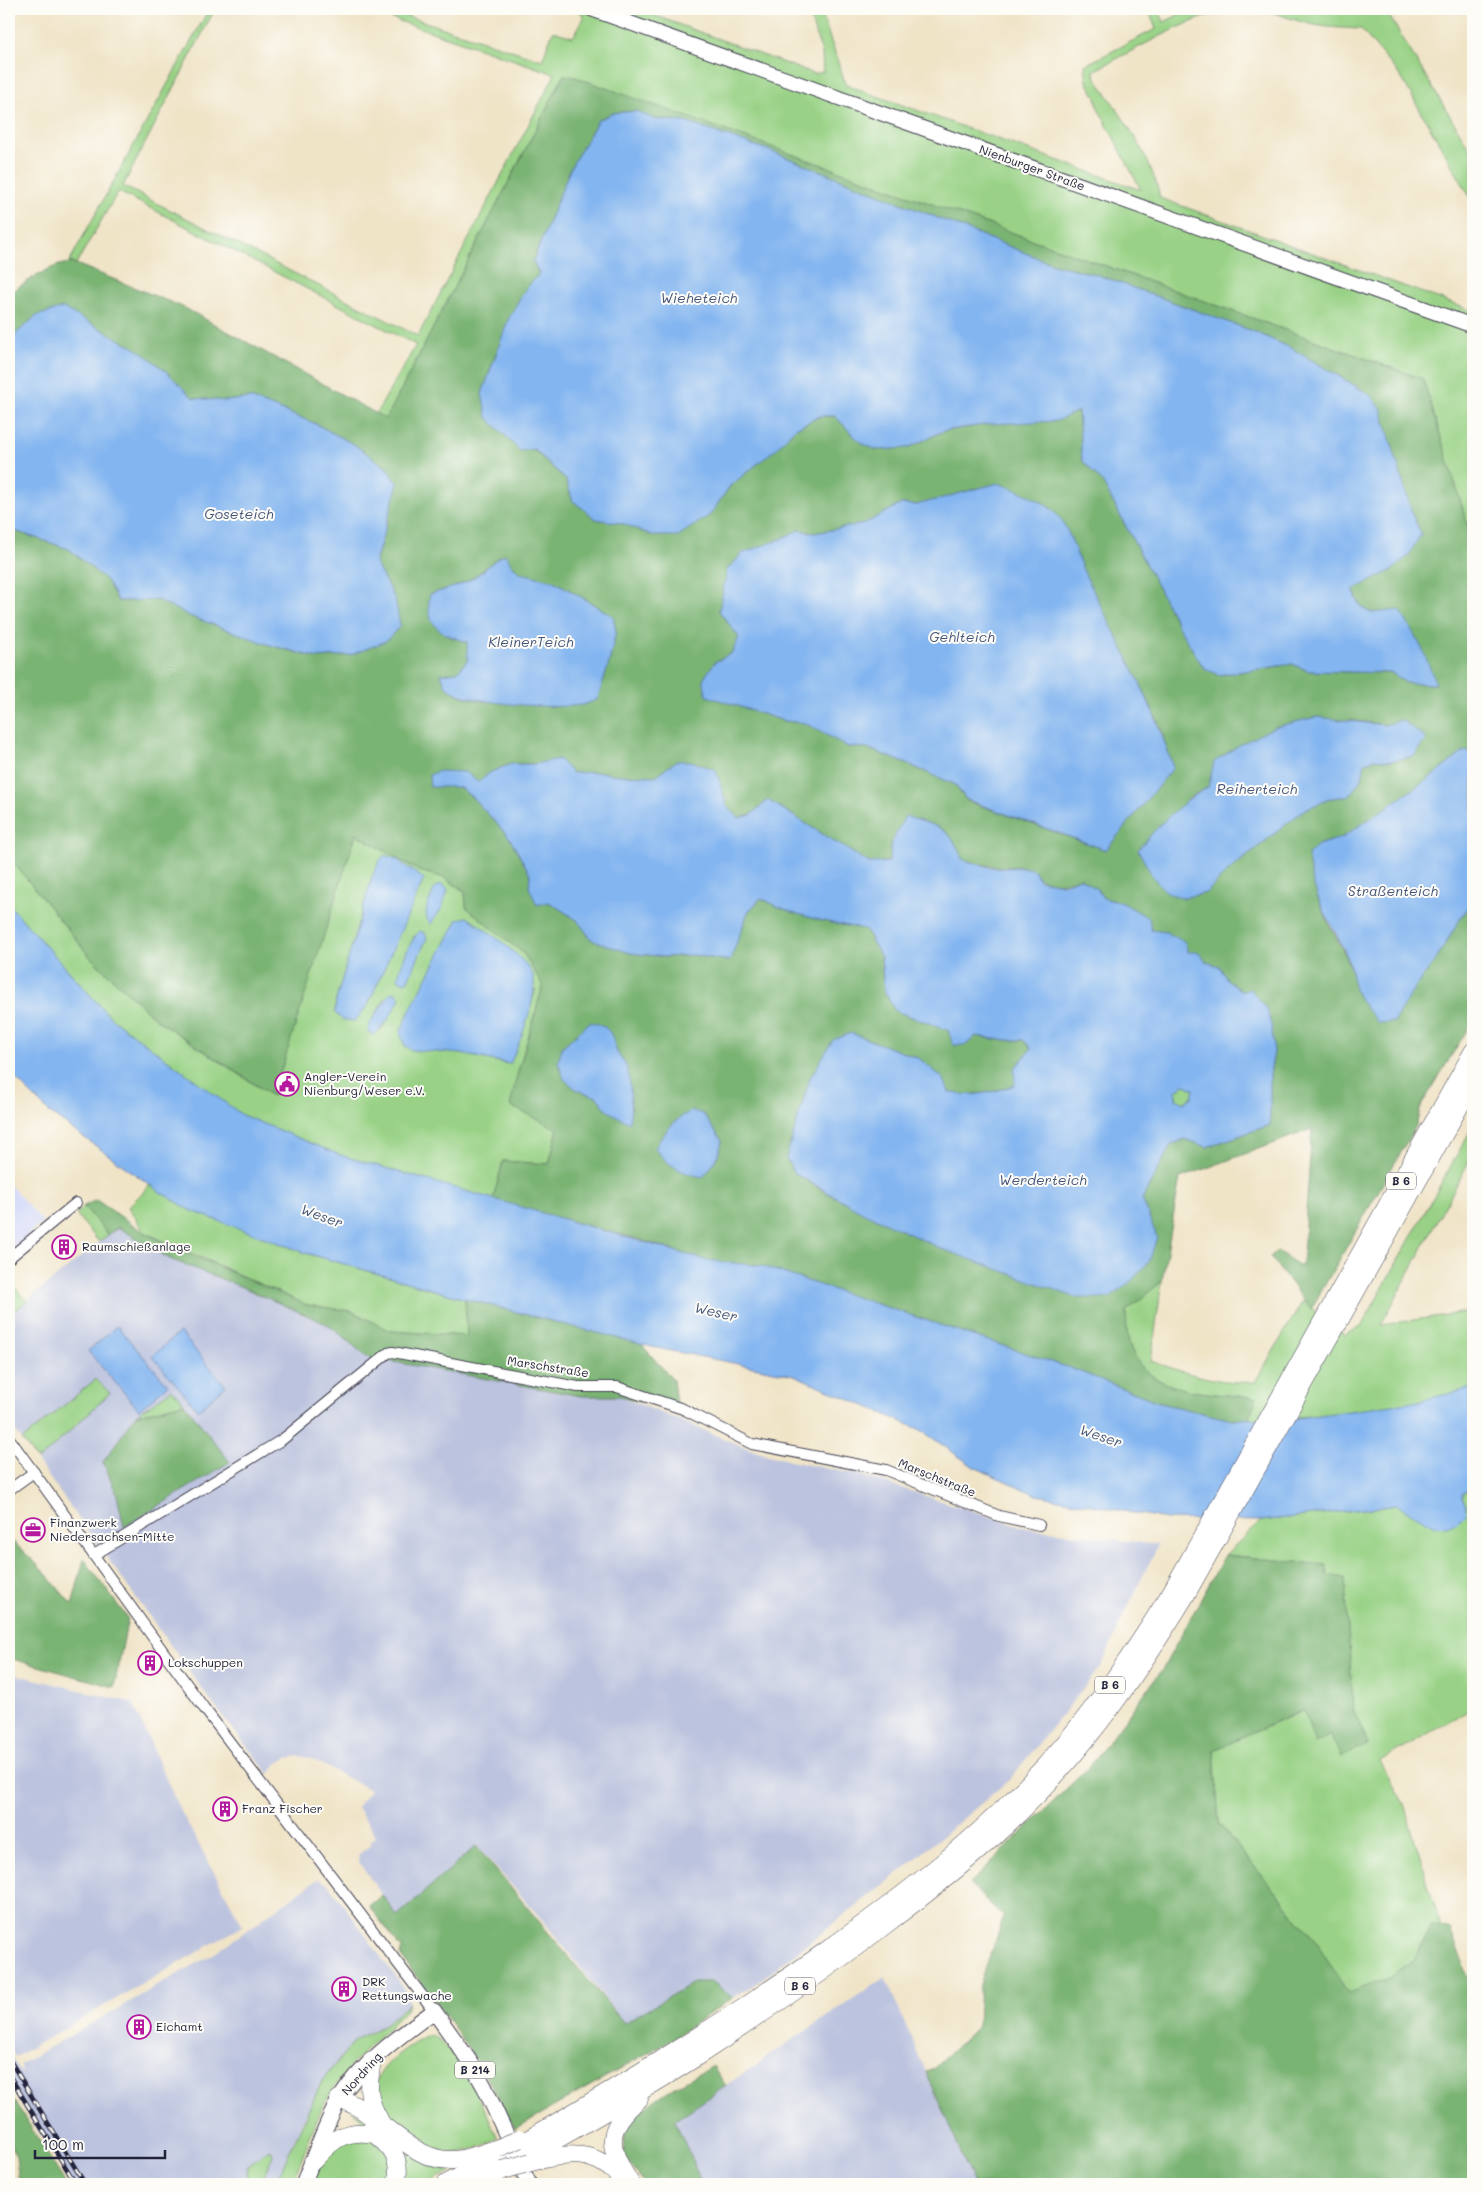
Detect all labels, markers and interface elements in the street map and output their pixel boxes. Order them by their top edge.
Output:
street label: Nienburger Straße [977,140,1088,194]
water label: Wieheteich [660,288,738,307]
water label: Goseteich [204,504,274,523]
water label: Gehlteich [929,627,995,646]
water label: KleinerTeich [488,632,574,651]
water label: Reiherteich [1217,779,1297,798]
water label: Straßenteich [1348,881,1438,900]
place label: Angler-Verein Nienburg/Weser e.V. [304,1068,425,1098]
public building icon: Angler-Verein Nienburg/Weser e.V. [274,1071,300,1097]
water label: Werderteich [999,1170,1087,1189]
road number: B 6 [1386,1172,1416,1190]
water label: Weser [298,1199,346,1232]
building icon: Raumschießanlage [51,1234,77,1260]
place label: Raumschießanlage [82,1238,191,1254]
water label: Weser [693,1297,739,1326]
street label: Marschstraße [506,1352,590,1380]
water label: Weser [1078,1419,1125,1452]
street label: Marschstraße [896,1454,979,1500]
place label: Finanzwerk Niedersachsen-Mitte [50,1514,174,1544]
office icon: Finanzwerk Niedersachsen-Mitte [20,1517,46,1543]
building icon: Lokschuppen [137,1650,163,1676]
place label: Lokschuppen [168,1654,243,1670]
road number: B 6 [1095,1676,1125,1694]
building icon: Franz Fischer [212,1796,238,1822]
place label: Franz Fischer [242,1800,323,1816]
place label: DRK Rettungswache [362,1973,452,2003]
building icon: DRK Rettungswache [331,1976,357,2002]
road number: B 6 [785,1978,815,1994]
building icon: Eichamt [126,2014,152,2040]
place label: Eichamt [156,2018,203,2034]
street label: Nordring [338,2048,385,2098]
road number: B 214 [455,2062,495,2078]
scale bar [35,2128,165,2160]
text: 100 m [42,2134,84,2154]

